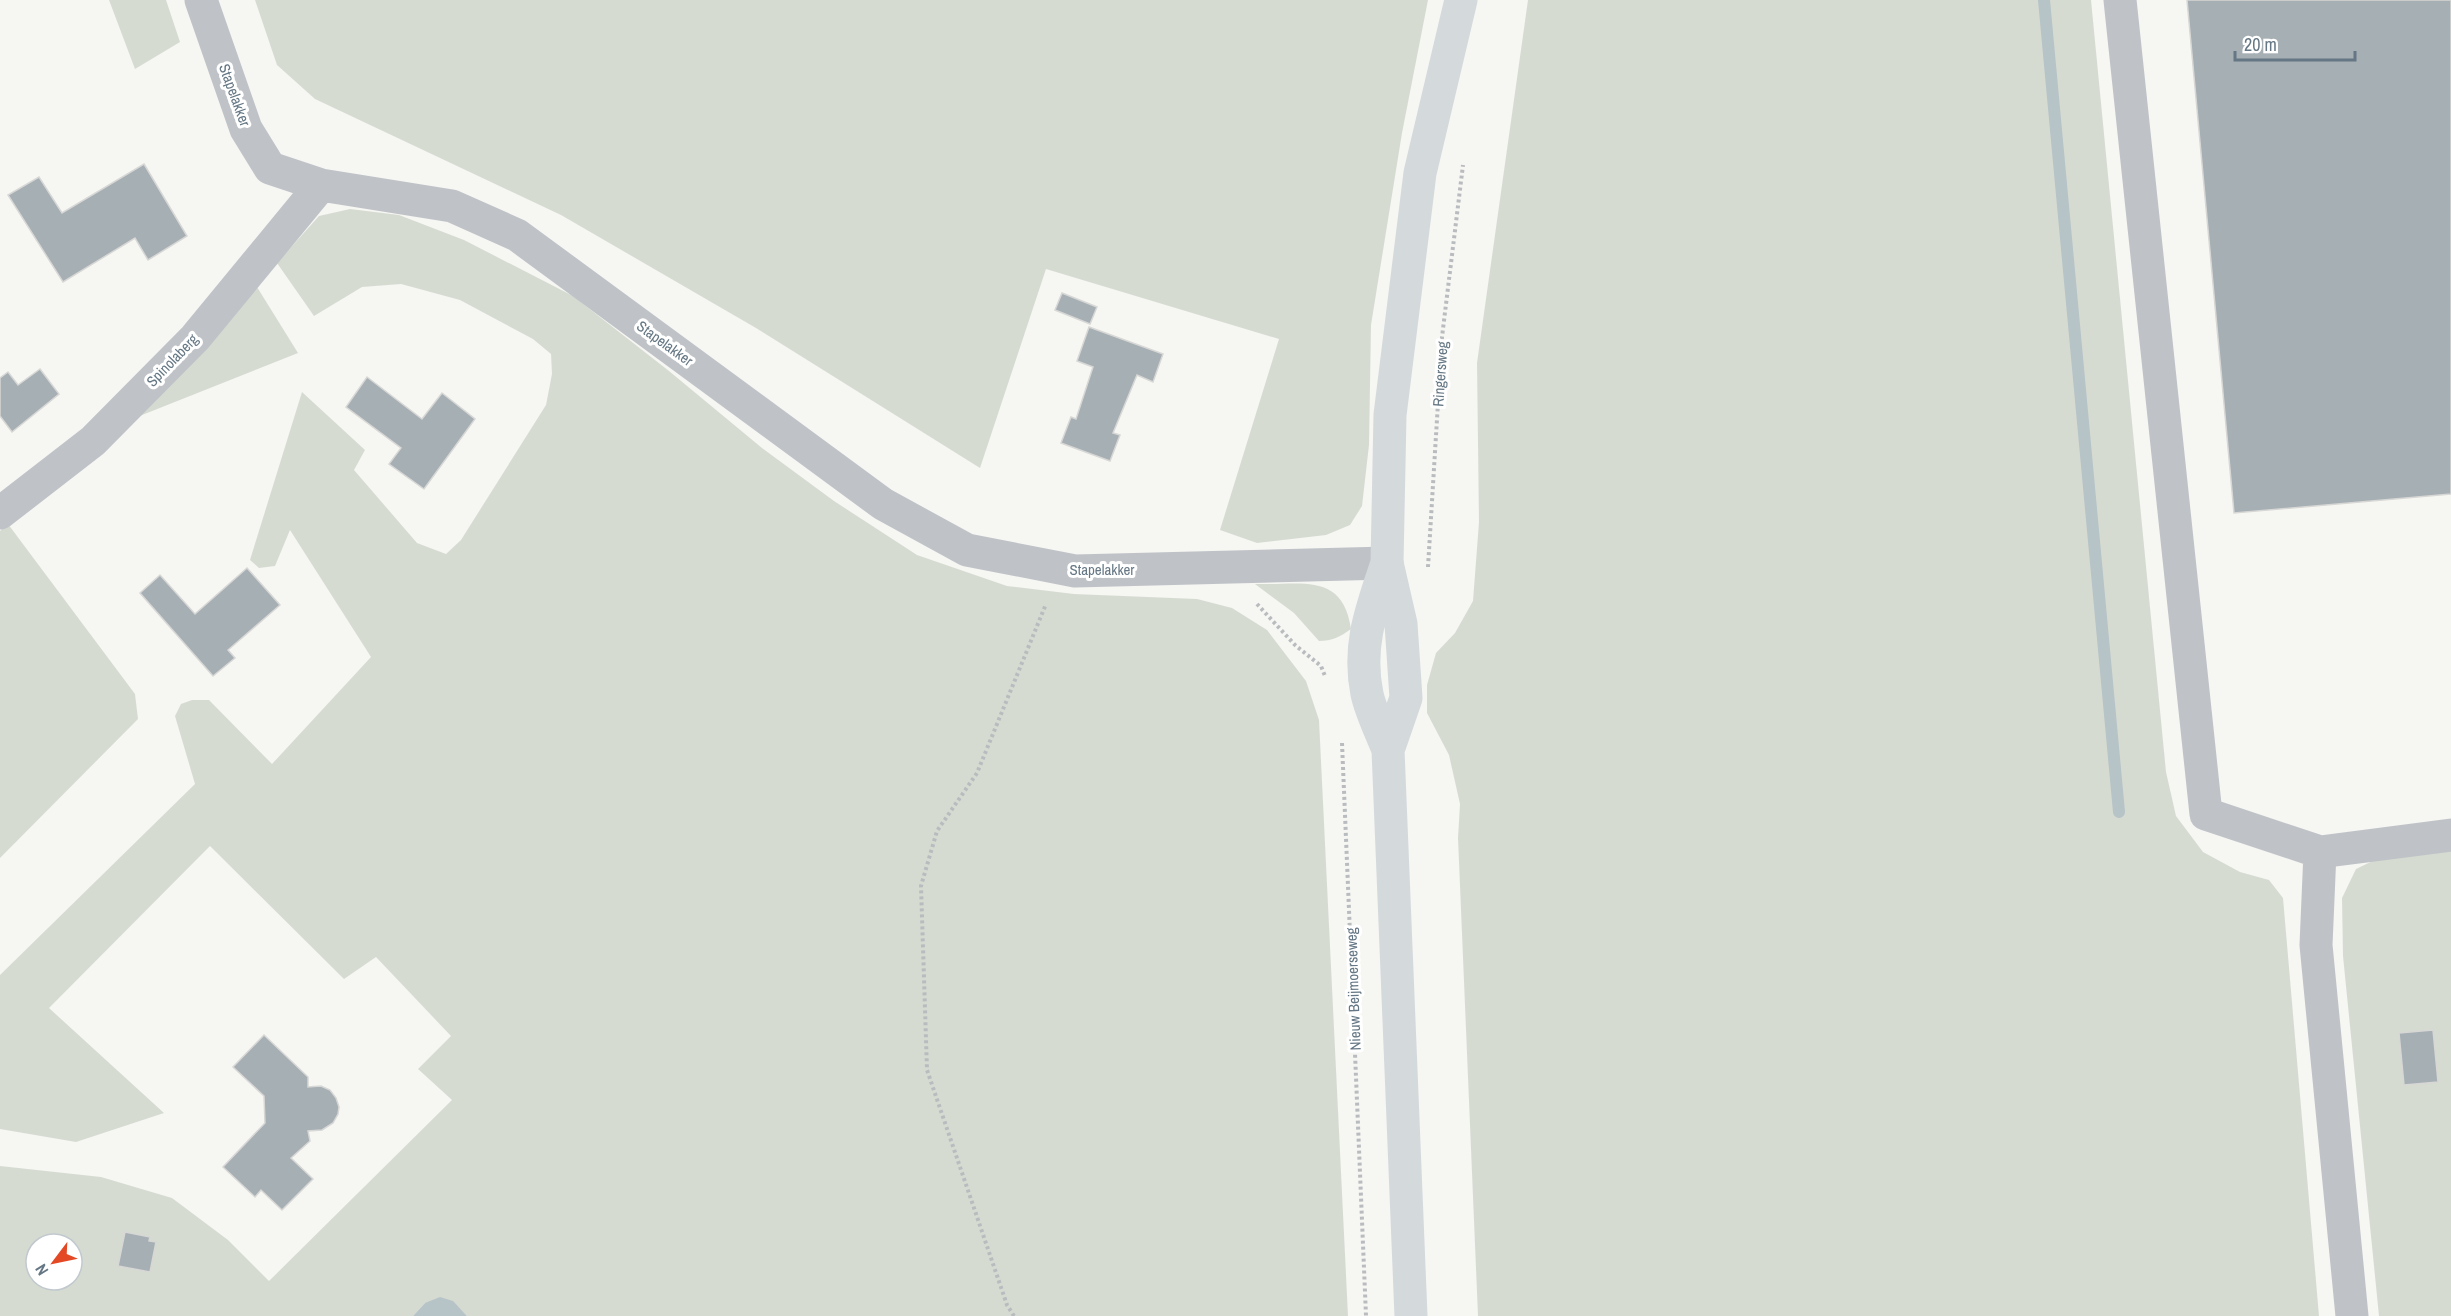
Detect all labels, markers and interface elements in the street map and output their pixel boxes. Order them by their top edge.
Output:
scale bar [2235,24,2355,62]
text: 20 m [2244,32,2277,57]
street label: Stapelakker [214,61,256,129]
street label: Stapelakker [633,315,697,371]
street label: Spinolaberg [141,329,203,391]
street label: Ringersweg [1427,340,1453,407]
street label: Stapelakker [1070,559,1134,580]
street label: Nieuw Beijmoerseweg [1340,927,1366,1051]
north arrow [24,1232,84,1292]
text: N [29,1260,53,1280]

